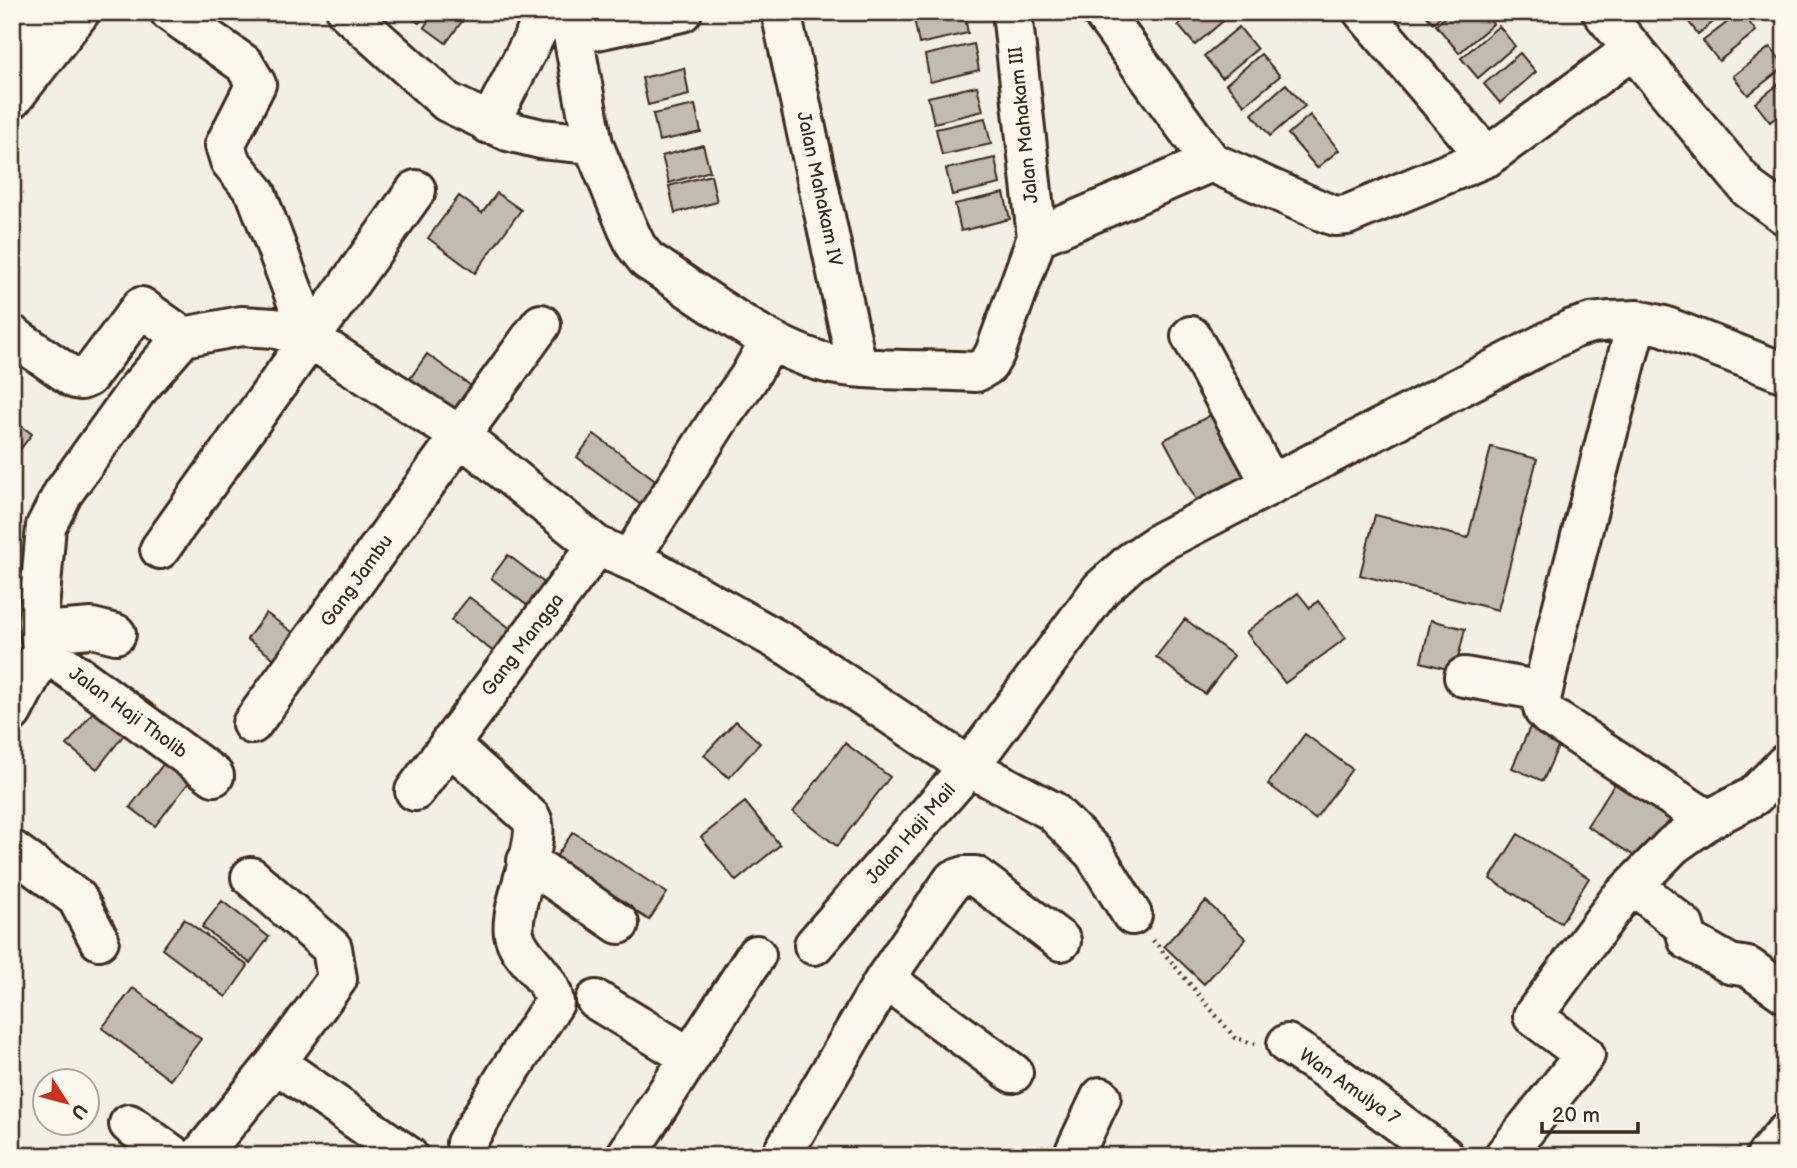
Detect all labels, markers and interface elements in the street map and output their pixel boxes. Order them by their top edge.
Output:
street label: Jalan Mahakam III [1004,45,1044,205]
street label: Jalan Mahakam IV [791,110,847,269]
street label: Gang Jambu [316,531,398,631]
street label: Gang Mangga [477,589,569,701]
street label: Jalan Haji Tholib [64,662,192,764]
street label: Jalan Haji Mail [861,779,961,889]
street label: Wan Amulya 7 [1294,1044,1404,1131]
north arrow [32,1066,102,1136]
scale bar [1542,1091,1638,1135]
text: U [65,1099,92,1123]
text: 20 m [1552,1103,1600,1128]

